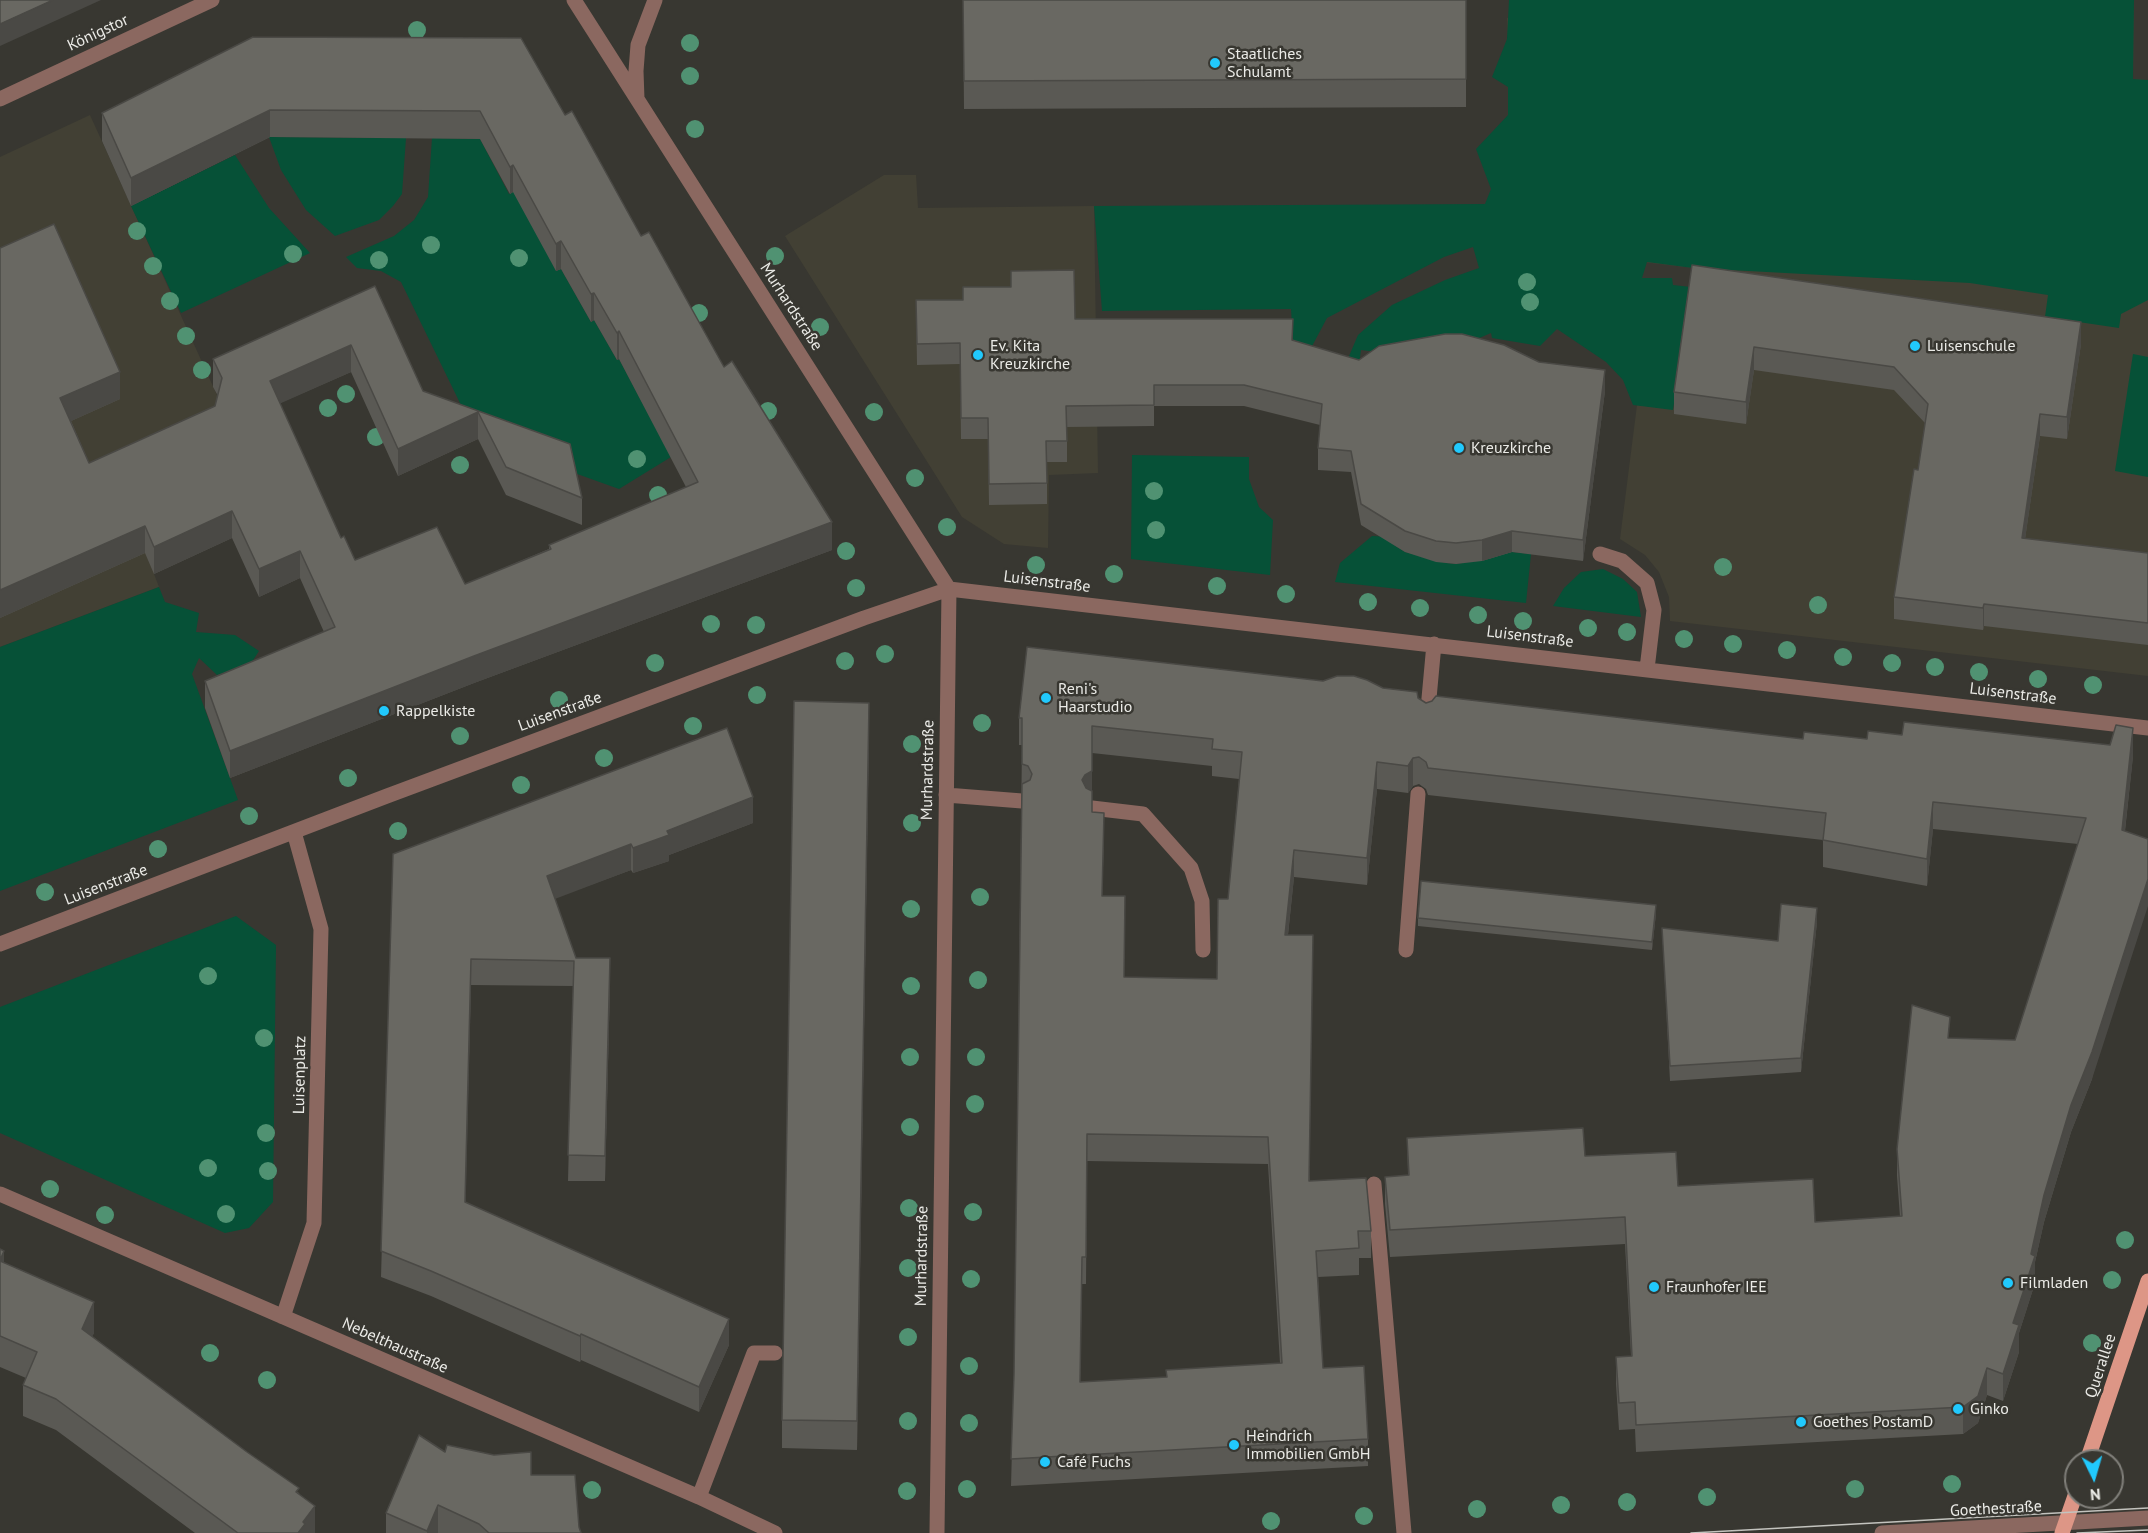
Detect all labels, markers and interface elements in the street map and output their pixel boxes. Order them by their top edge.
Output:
street label: Königstor [64,11,132,55]
place label: Staatliches Schulamt [1227,44,1302,82]
marker: Staatliches Schulamt [1208,56,1222,70]
street label: Murhardstraße [756,260,826,354]
place label: Ev. Kita Kreuzkirche [990,336,1070,374]
place label: Luisenschule [1927,336,2016,356]
marker: Luisenschule [1908,339,1922,353]
marker: Ev. Kita Kreuzkirche [971,348,985,362]
place label: Kreuzkirche [1471,438,1551,458]
marker: Kreuzkirche [1452,441,1466,455]
street label: Luisenstraße [1002,567,1092,597]
street label: Luisenstraße [1485,622,1575,652]
place label: Reni's Haarstudio [1058,679,1132,717]
street label: Luisenstraße [1968,679,2058,709]
street label: Luisenstraße [516,688,604,736]
marker: Reni's Haarstudio [1039,691,1053,705]
place label: Rappelkiste [396,701,475,721]
marker: Rappelkiste [377,704,391,718]
street label: Murhardstraße [918,720,938,820]
street label: Luisenstraße [62,860,150,910]
street label: Luisenplatz [290,1036,310,1114]
street label: Murhardstraße [912,1206,932,1306]
place label: Filmladen [2020,1273,2088,1293]
marker: Filmladen [2001,1276,2015,1290]
place label: Fraunhofer IEE [1666,1277,1767,1297]
marker: Fraunhofer IEE [1647,1280,1661,1294]
street label: Nebelthaustraße [339,1314,451,1378]
street label: Querallee [2082,1331,2120,1401]
place label: Ginko [1970,1399,2009,1419]
marker: Ginko [1951,1402,1965,1416]
place label: Goethes PostamD [1813,1412,1933,1432]
marker: Goethes PostamD [1794,1415,1808,1429]
place label: Heindrich Immobilien GmbH [1246,1426,1370,1464]
marker: Heindrich Immobilien GmbH [1227,1438,1241,1452]
north arrow [2064,1449,2124,1509]
place label: Café Fuchs [1057,1452,1131,1472]
marker: Café Fuchs [1038,1455,1052,1469]
text: N [2089,1485,2102,1505]
street label: Goethestraße [1950,1497,2042,1521]

